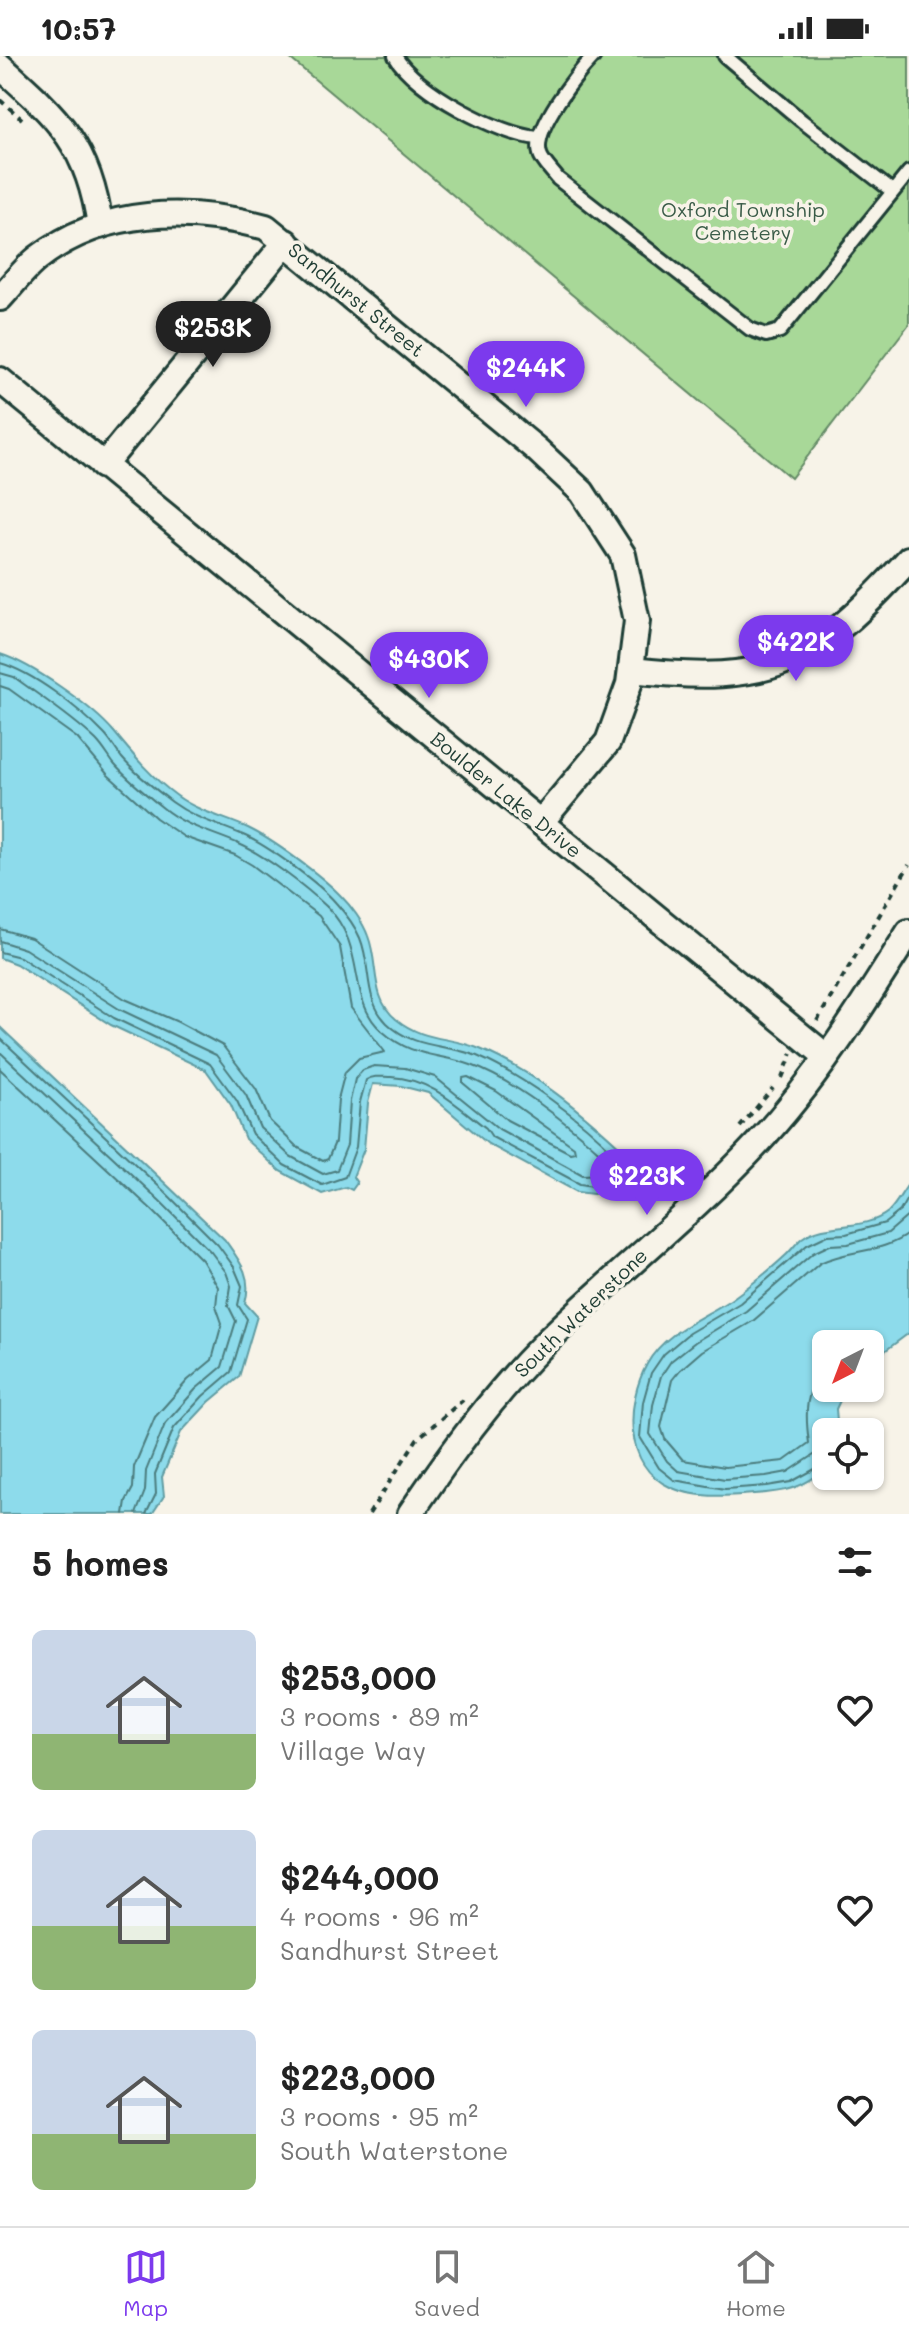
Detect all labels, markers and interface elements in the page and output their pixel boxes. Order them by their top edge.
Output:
text: 10:57 [40,8,116,48]
park label: Oxford Township Cemetery [661,196,825,245]
street label: Sandhurst Street [283,236,430,362]
pin: $253K [157,301,269,369]
text: $253K [174,310,252,344]
pin: $244K [470,341,582,409]
text: $244K [486,350,566,384]
pin: $422K [740,615,852,683]
text: $422K [757,624,835,658]
pin: $430K [373,632,485,700]
text: $430K [388,641,470,675]
street label: Boulder Lake Drive [426,725,587,863]
pin: $223K [591,1149,703,1217]
text: $223K [608,1158,686,1192]
street label: South Waterstone [508,1242,653,1383]
north arrow [812,1330,884,1402]
map controls [812,1330,884,1490]
button: locate [812,1418,884,1490]
text: 5 homes [32,1540,169,1585]
icon: filters [833,1540,877,1584]
text: $253,000 [280,1654,436,1699]
icon: home [96,1662,192,1758]
icon: heart [833,1688,877,1732]
text: 3 rooms · 89 m² [280,1699,479,1733]
text: Village Way [280,1733,426,1767]
text: $244,000 [280,1854,439,1899]
icon: home [96,1862,192,1958]
icon: heart [833,1888,877,1932]
text: 4 rooms · 96 m² [280,1899,479,1933]
text: Sandhurst Street [280,1933,499,1967]
text: $223,000 [280,2054,435,2099]
icon: home [96,2062,192,2158]
icon: heart [833,2088,877,2132]
text: 3 rooms · 95 m² [280,2099,478,2133]
text: South Waterstone [280,2133,508,2167]
tab: Map [123,2245,168,2322]
tab: Saved [414,2245,480,2322]
tab: Home [726,2245,786,2322]

